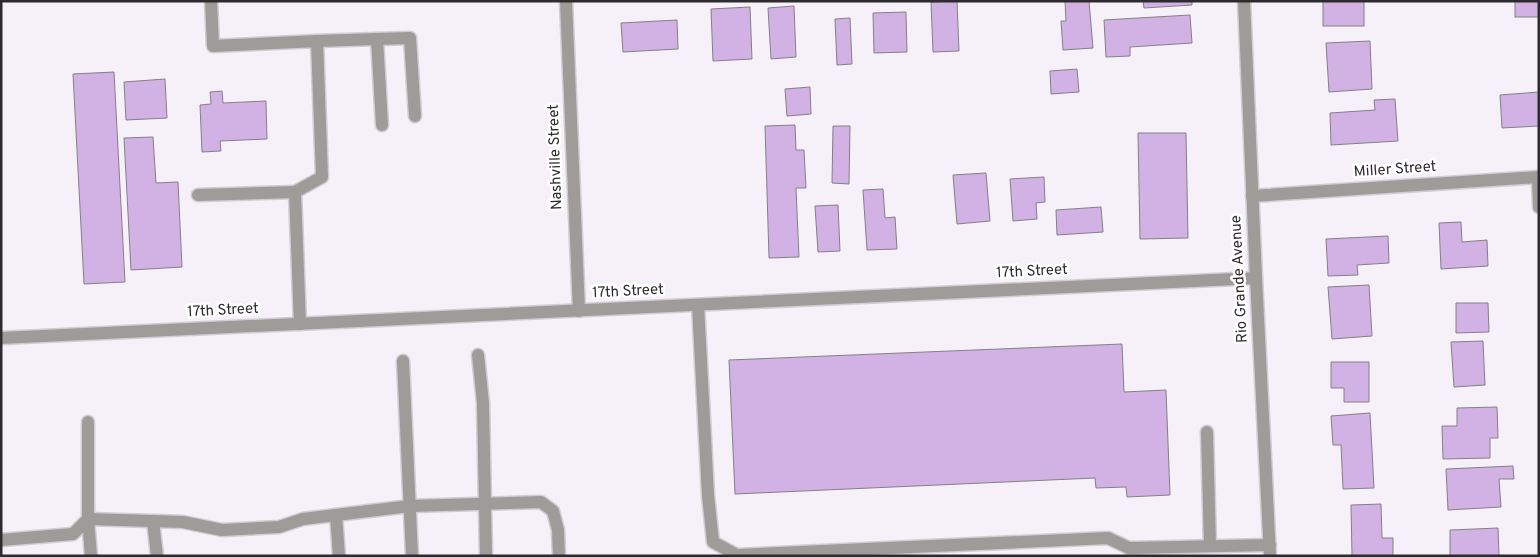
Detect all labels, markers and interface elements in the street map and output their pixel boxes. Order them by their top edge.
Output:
street label: Nashville Street [545,104,567,210]
street label: Miller Street [1353,158,1437,182]
street label: Rio Grande Avenue [1227,215,1253,343]
street label: 17th Street [996,261,1068,283]
street label: 17th Street [592,281,664,303]
street label: 17th Street [187,300,259,322]

